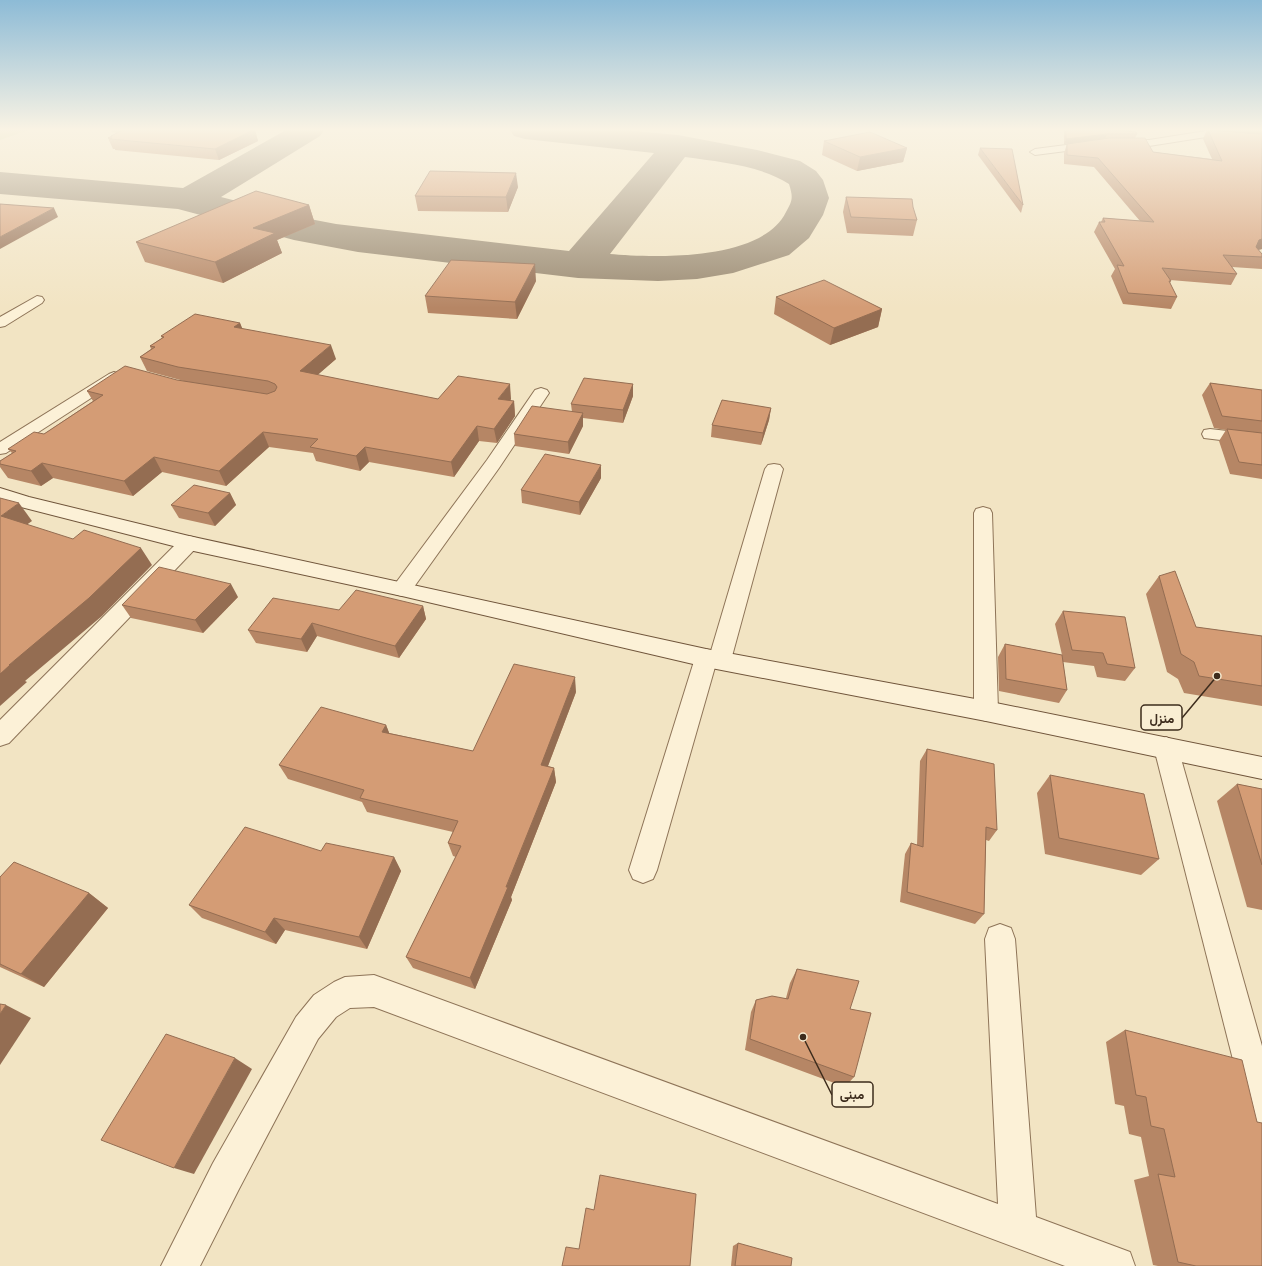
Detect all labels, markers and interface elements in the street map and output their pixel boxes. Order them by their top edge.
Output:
callout: منزل [1141,705,1182,730]
text: منزل [1150,710,1174,727]
callout: مبنى [832,1082,873,1107]
text: مبنى [840,1086,864,1103]

